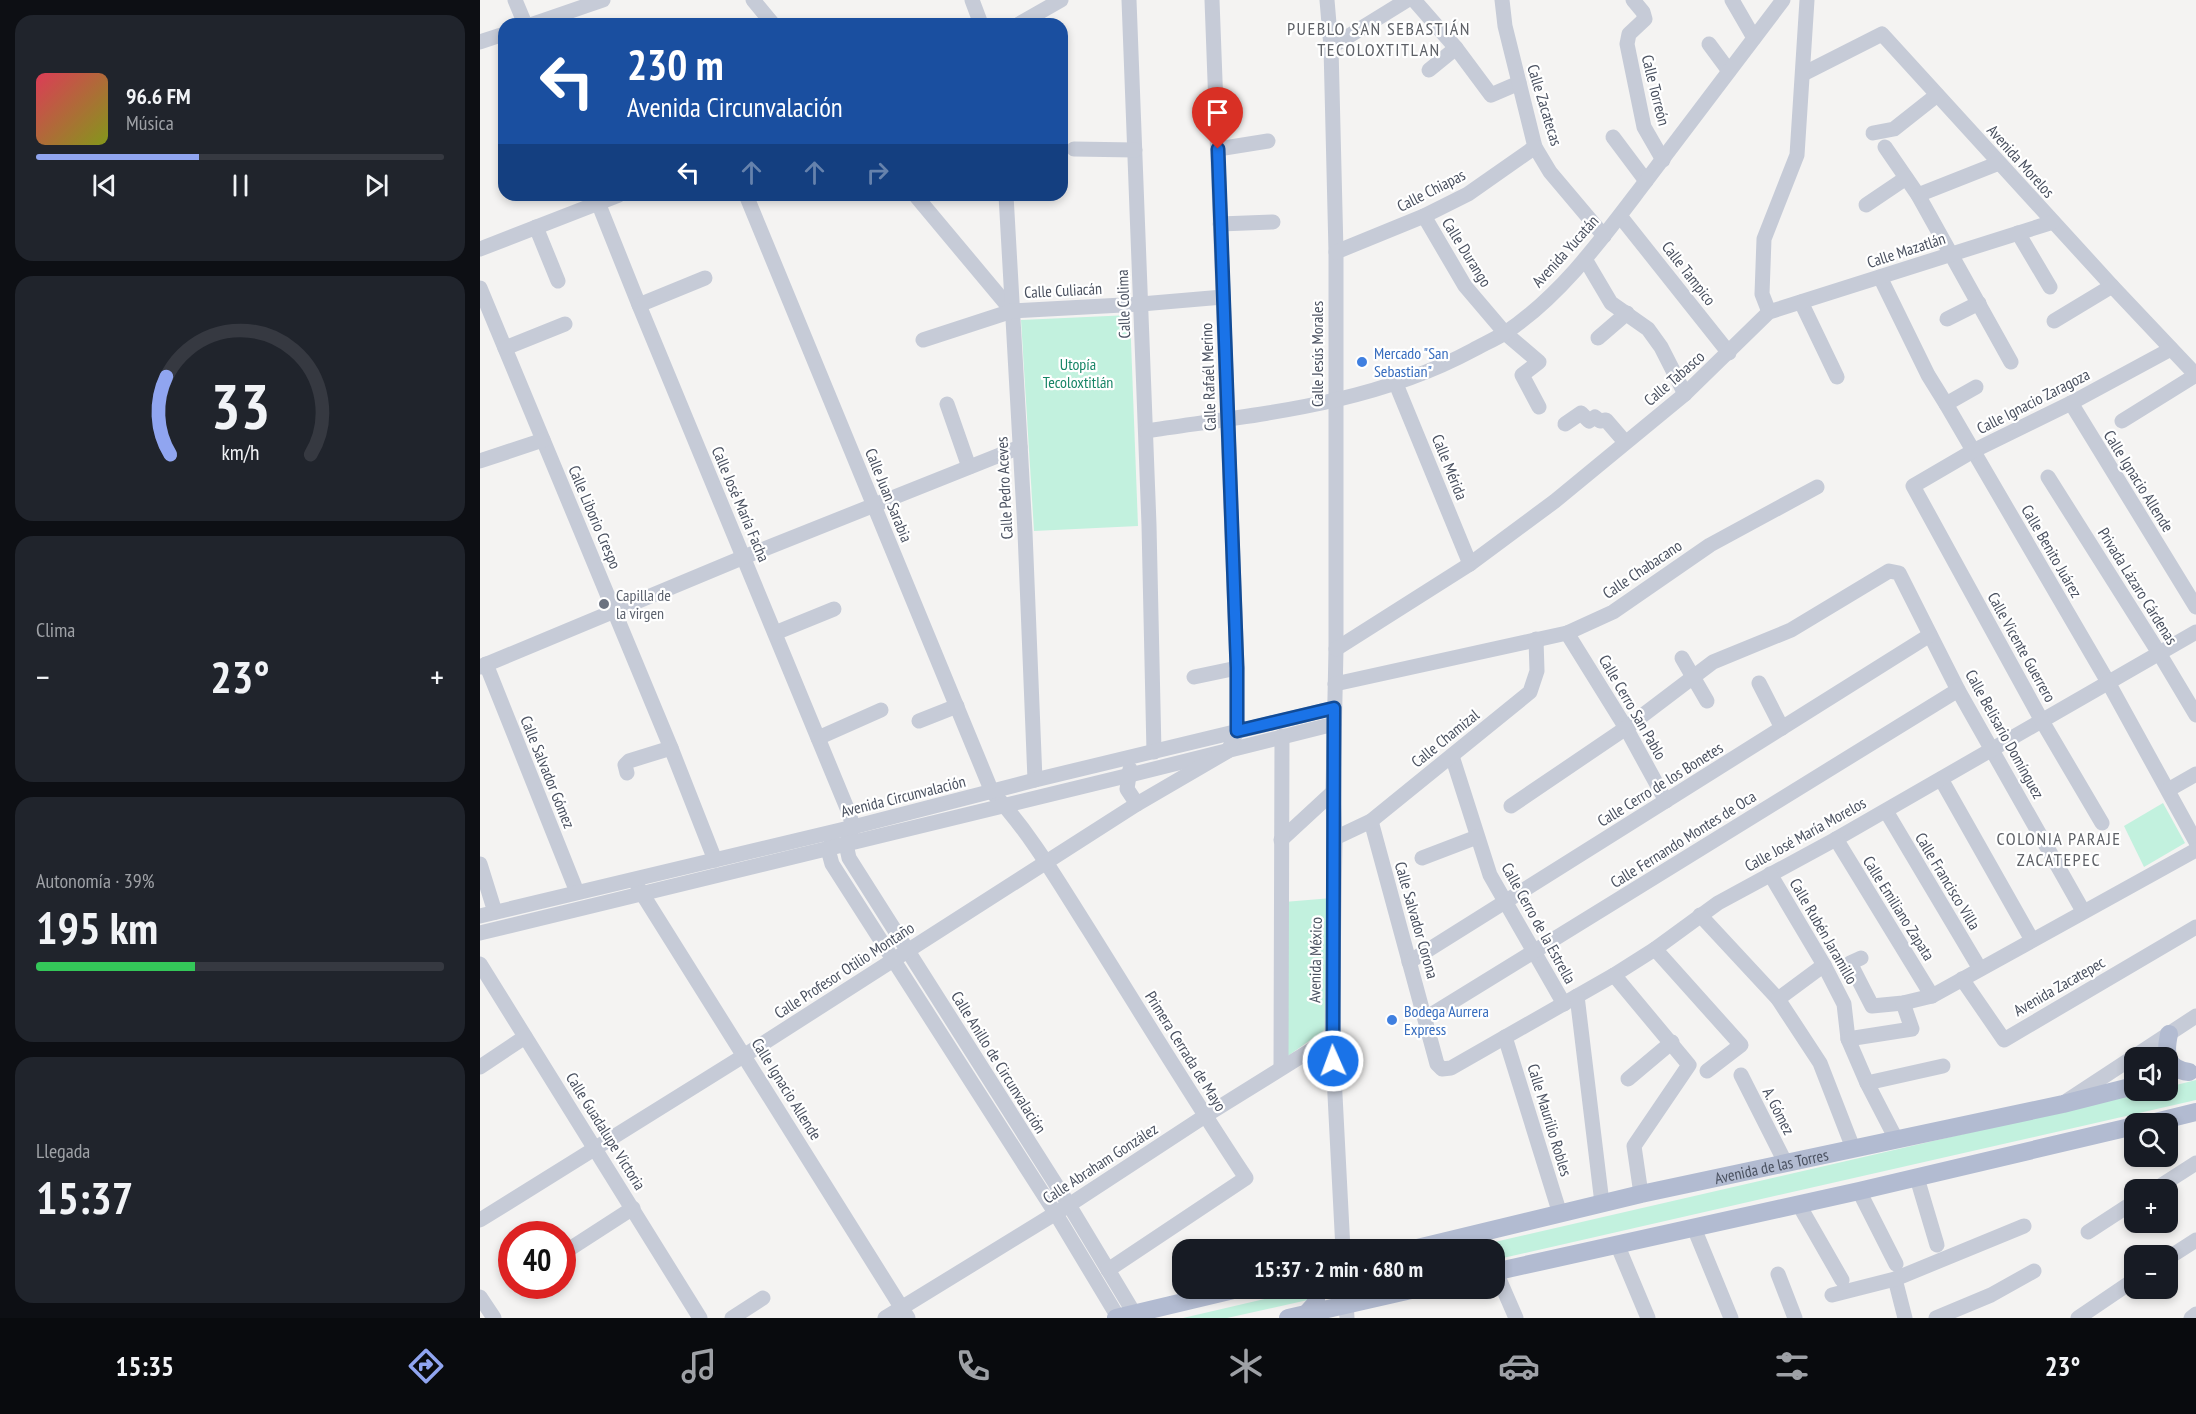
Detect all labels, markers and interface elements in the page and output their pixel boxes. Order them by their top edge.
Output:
district label: PUEBLO SAN SEBASTIÁN TECOLOXTITLAN [1287,17,1471,61]
text: 230 m [627,37,724,92]
icon: left [528,42,606,120]
street label: Calle Torreón [1638,53,1674,127]
street label: Calle Zacatecas [1523,62,1567,148]
text: 96.6 FM [126,82,191,110]
pin [1192,87,1243,149]
text: Avenida Circunvalación [627,90,843,124]
icon: arrive [1201,96,1234,129]
text: Música [126,110,174,136]
street label: Avenida Morelos [1983,120,2059,202]
icon: left [672,156,705,189]
icon: ahead [735,156,768,189]
icon: ahead [798,156,831,189]
icon: right [861,156,894,189]
street label: Calle Chiapas [1393,164,1469,216]
icon: previous [88,169,121,202]
icon: pause [224,169,257,202]
icon: next [360,169,393,202]
street label: Avenida Yucatán [1527,211,1603,291]
street label: Calle Durango [1438,214,1496,290]
street label: Calle Mazatlán [1864,228,1948,272]
street label: Calle Tampico [1658,237,1720,309]
street label: Calle Colima [1112,269,1134,339]
street label: Calle Culiacán [1024,278,1102,302]
street label: Calle Jesús Morales [1307,301,1327,407]
street label: Calle Rafaél Merino [1196,323,1220,431]
place label: Mercado "San Sebastian" [1374,343,1448,381]
street label: Calle Tabasco [1640,346,1708,410]
park label: Utopía Tecoloxtitlán [1043,354,1113,392]
marker: Mercado "San Sebastian" [1355,355,1369,369]
street label: Calle Ignacio Zaragoza [1973,364,2093,438]
text: 33 [210,366,270,447]
street label: Calle Ignacio Allende [2100,426,2178,536]
street label: Calle Mérida [1428,431,1472,503]
street label: Calle Pedro Aceves [991,436,1017,540]
text: km/h [221,439,259,467]
street label: Calle José María Facha [708,443,774,565]
street label: Calle Juan Sarabia [861,445,917,545]
street label: Calle Liborio Crespo [564,462,626,572]
street label: Calle Benito Juárez [2017,501,2087,601]
street label: Privada Lázaro Cárdenas [2094,524,2182,648]
street label: Calle Chabacano [1599,535,1685,603]
place label: Capilla de la virgen [616,585,671,623]
street label: Calle Vicente Guerrero [1983,588,2061,706]
marker: Capilla de la virgen [597,597,611,611]
text: Clima [36,617,75,643]
text: 23° [210,647,270,705]
street label: Calle Cerro San Pablo [1595,651,1671,763]
text: − [36,655,50,698]
text: + [430,655,444,698]
street label: Calle Belisario Domínguez [1961,666,2049,802]
street label: Calle Chamizal [1407,704,1483,771]
street label: Calle Salvador Gómez [516,713,580,831]
street label: Calle Cerro de los Bonetes [1594,737,1726,831]
street label: Avenida Circunvalación [839,771,967,821]
street label: Calle Fernando Montes de Oca [1607,786,1759,892]
street label: Calle José María Morelos [1741,792,1869,876]
district label: COLONIA PARAJE ZACATEPEC [1996,827,2122,871]
street label: Calle Francisco Villa [1911,829,1985,933]
street label: Calle Emiliano Zapata [1859,852,1939,964]
street label: Calle Salvador Corona [1391,859,1443,981]
street label: Calle Cerro de la Estrella [1497,859,1581,987]
text: Autonomía · 39% [36,868,154,894]
street label: Calle Rubén Jaramillo [1786,875,1862,988]
text: 195 km [36,898,158,956]
street label: Calle Profesor Otilio Montaño [770,917,918,1023]
street label: Avenida México [1304,917,1326,1003]
street label: Avenida Zacatepec [2010,952,2108,1020]
street label: Calle Anillo de Circunvalación [947,987,1051,1137]
street label: Primera Cerrada de Mayo [1141,987,1231,1115]
place label: Bodega Aurrera Express [1404,1001,1489,1039]
marker: Bodega Aurrera Express [1385,1013,1399,1027]
position arrow [1301,1029,1365,1093]
street label: Calle Ignacio Allende [748,1034,826,1144]
map controls [2124,1047,2178,1299]
button: sound [2124,1047,2178,1101]
street label: Calle Maurilio Robles [1523,1061,1577,1179]
street label: Calle Guadalupe Victoria [562,1069,650,1193]
street label: A. Gómez [1759,1084,1799,1138]
button: search [2124,1113,2178,1167]
street label: Calle Abraham González [1039,1118,1161,1208]
text: Llegada [36,1138,90,1164]
street label: Avenida de las Torres [1713,1144,1830,1188]
text: 15:37 [36,1168,133,1226]
button: + [2124,1179,2178,1233]
speed limit sign: 40 [498,1221,576,1299]
button: − [2124,1245,2178,1299]
text: 15:37 · 2 min · 680 m [1254,1255,1423,1283]
icon: directions [405,1345,447,1387]
icon: music [678,1345,720,1387]
icon: phone [952,1345,994,1387]
icon: climate [1225,1345,1267,1387]
icon: car [1498,1345,1540,1387]
icon: filters [1771,1345,1813,1387]
text: 15:35 [116,1349,174,1383]
text: 23° [2045,1349,2080,1383]

